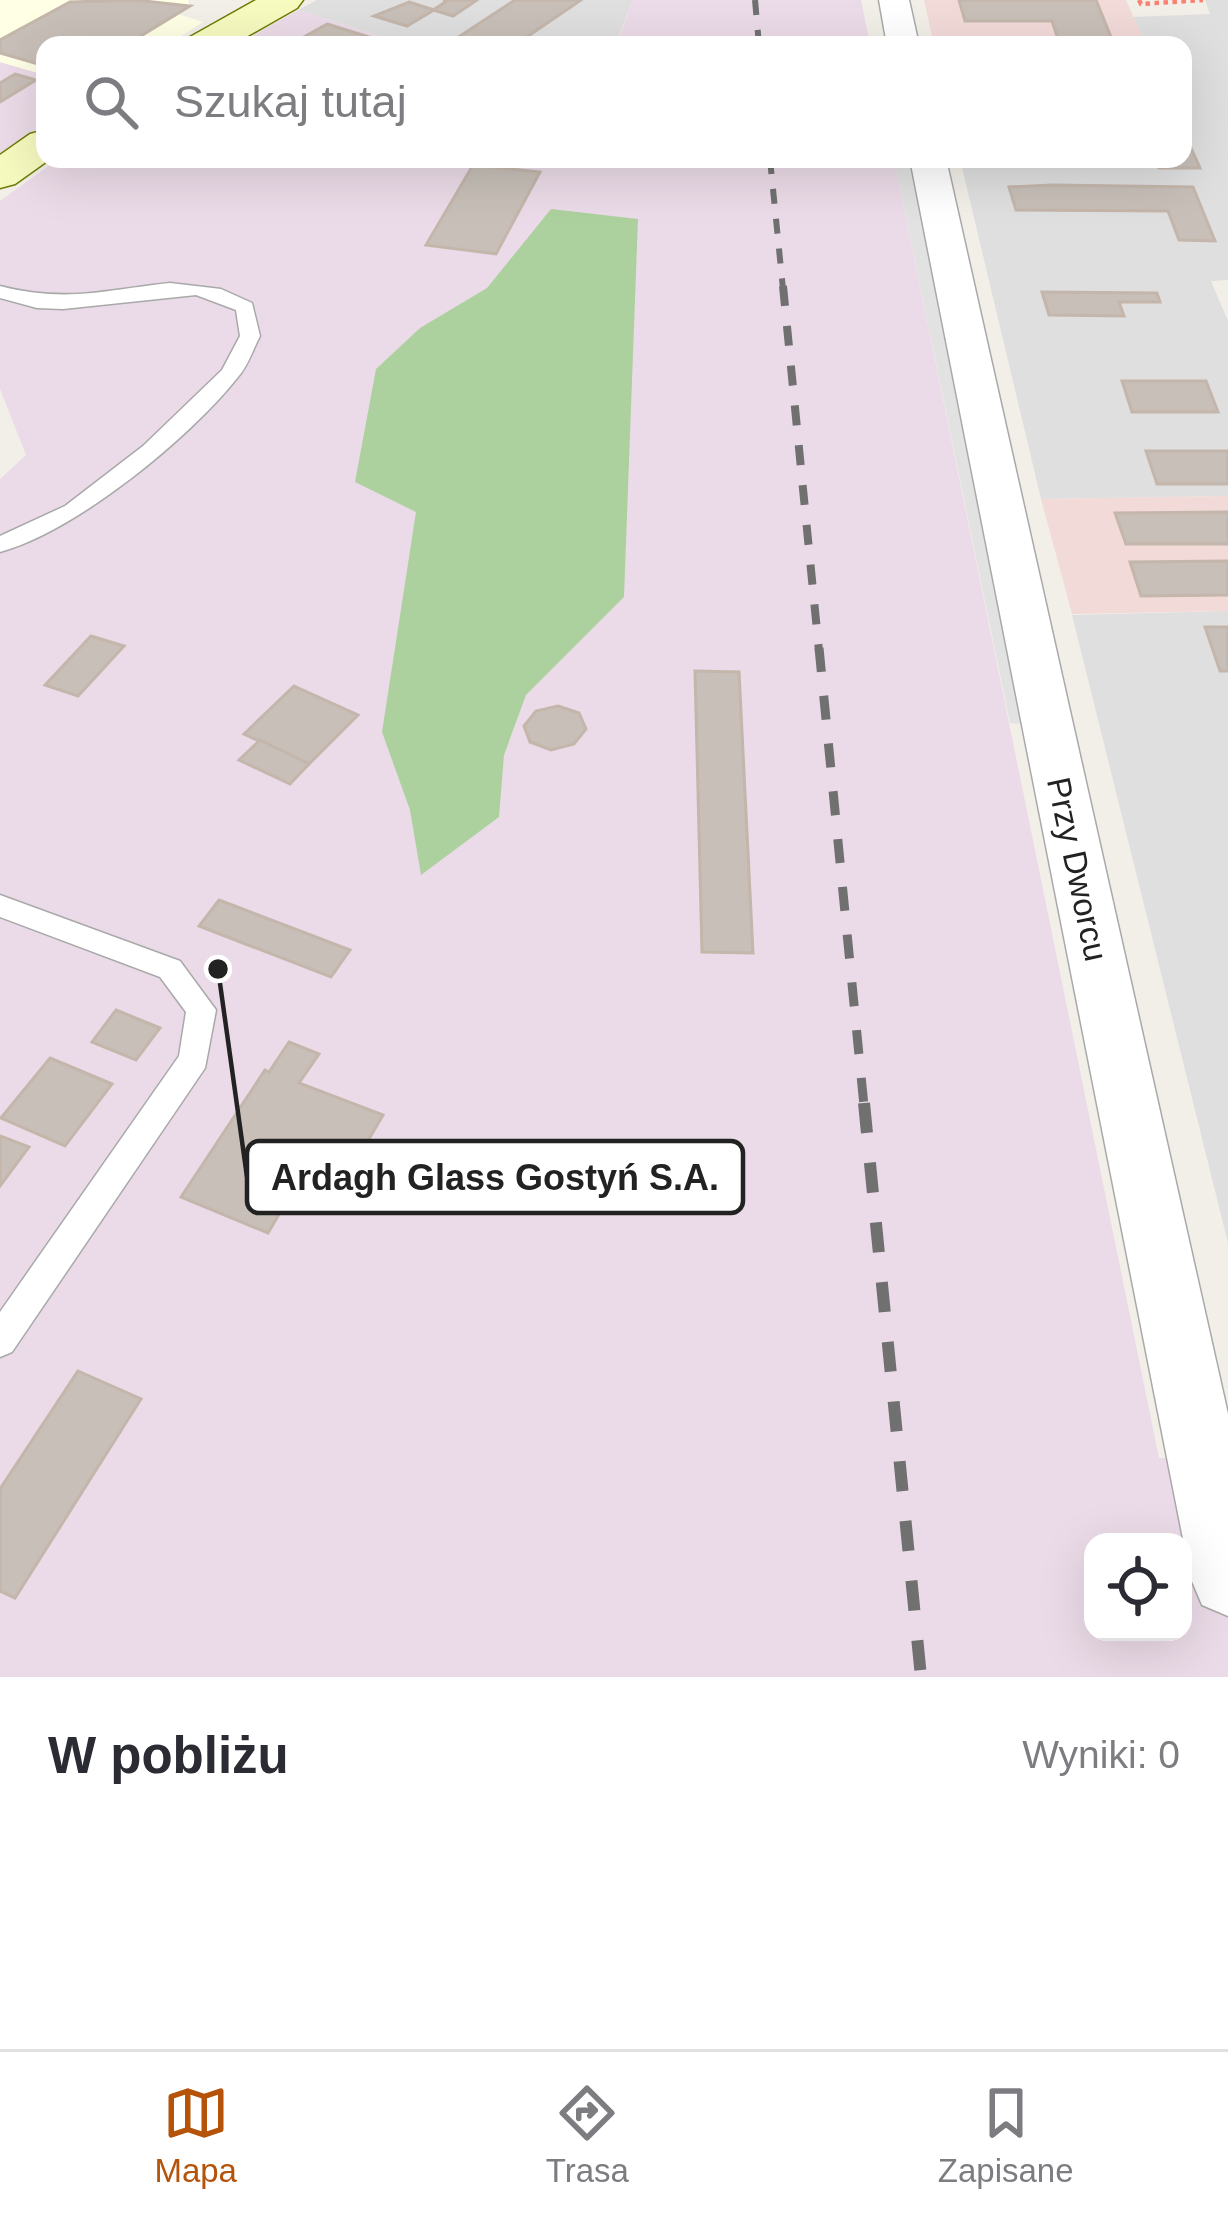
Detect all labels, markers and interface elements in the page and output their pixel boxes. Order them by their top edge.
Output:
search box [36,36,1192,168]
icon: search [78,69,144,135]
text: Szukaj tutaj [174,76,407,127]
street label: Przy Dworcu [1040,774,1115,964]
callout: Ardagh Glass Gostyń S.A. [247,1141,743,1213]
text: Ardagh Glass Gostyń S.A. [271,1157,719,1198]
map controls [1084,1533,1192,1641]
button: locate [1084,1533,1192,1641]
text: W pobliżu [48,1727,289,1784]
text: Wyniki: 0 [1022,1733,1180,1776]
tab: Mapa [154,2080,237,2190]
tab: Trasa [546,2080,629,2190]
tab: Zapisane [938,2080,1074,2190]

